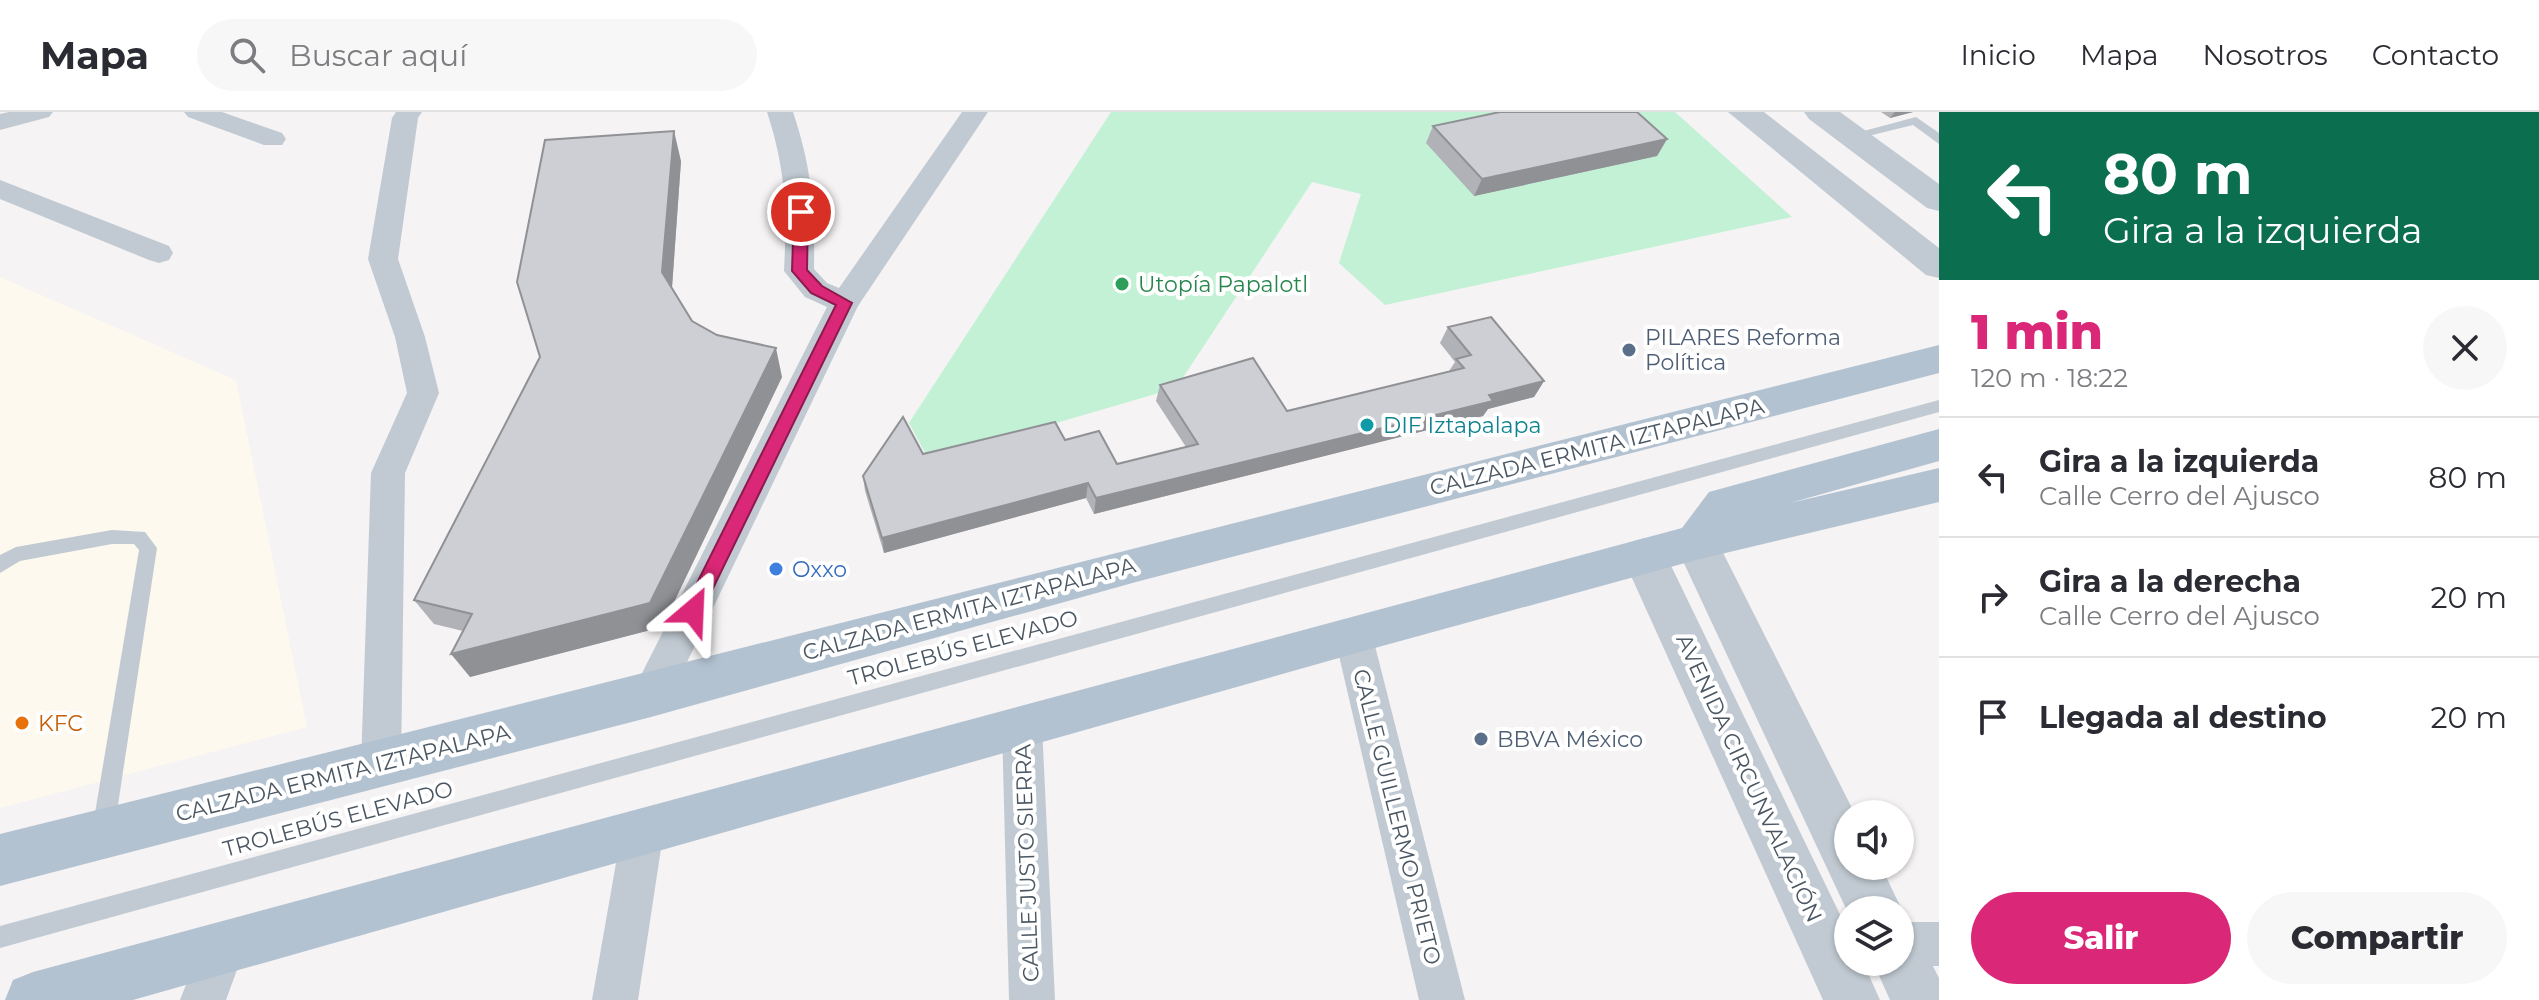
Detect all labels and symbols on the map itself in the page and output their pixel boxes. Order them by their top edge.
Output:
pin [767,178,835,246]
place label: Utopía Papalotl [1138,271,1308,298]
marker: Utopía Papalotl [1113,275,1131,293]
place label: PILARES Reforma Política [1645,324,1841,376]
marker: PILARES Reforma Política [1620,341,1638,359]
street label: CALZADA ERMITA IZTAPALAPA [1427,392,1767,502]
place label: DIF Iztapalapa [1383,412,1541,439]
marker: DIF Iztapalapa [1358,416,1376,434]
street label: CALZADA ERMITA IZTAPALAPA [800,551,1139,667]
place label: Oxxo [792,556,847,583]
marker: Oxxo [767,560,785,578]
position arrow [651,569,735,653]
street label: TROLEBÚS ELEVADO [845,604,1081,692]
street label: AVENIDA CIRCUNVALACIÓN [1670,630,1828,926]
street label: CALLE GUILLERMO PRIETO [1347,666,1447,968]
place label: KFC [38,710,83,737]
marker: KFC [13,714,31,732]
street label: CALZADA ERMITA IZTAPALAPA [173,718,513,828]
place label: BBVA México [1497,726,1643,753]
marker: BBVA México [1472,730,1490,748]
street label: CALLE JUSTO SIERRA [1009,743,1045,983]
street label: TROLEBÚS ELEVADO [220,775,456,863]

